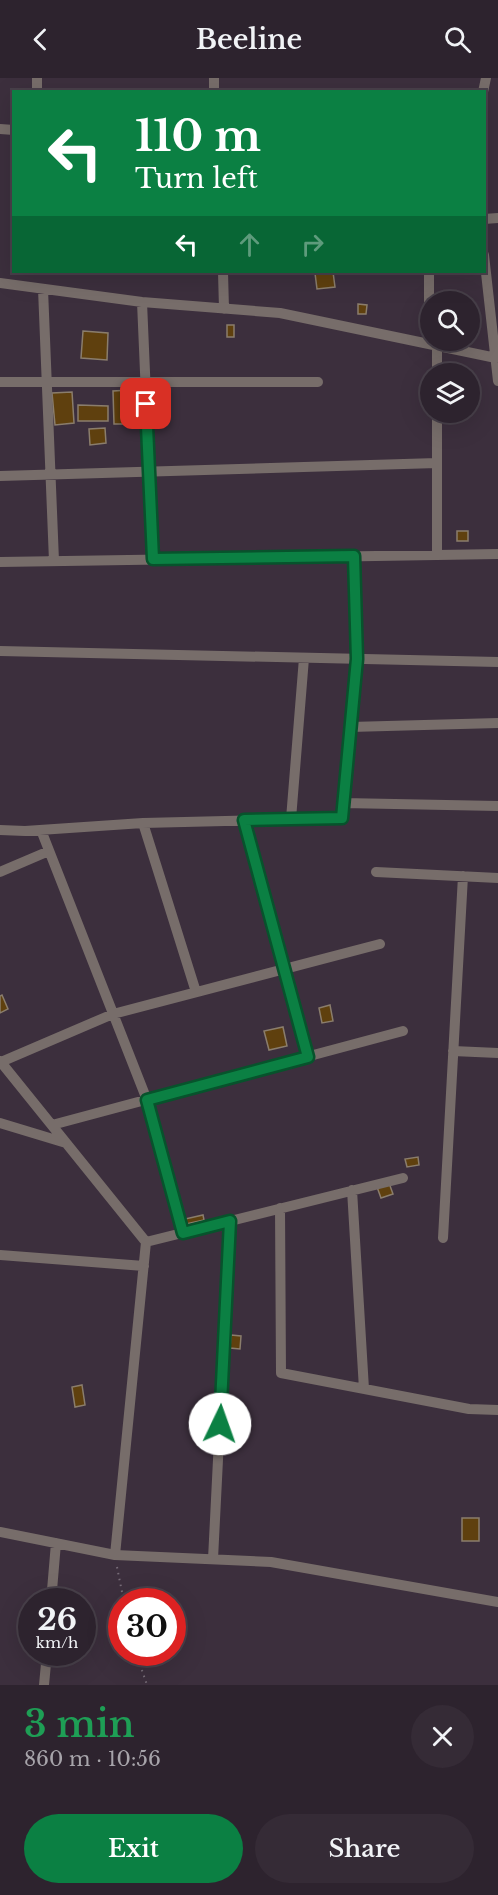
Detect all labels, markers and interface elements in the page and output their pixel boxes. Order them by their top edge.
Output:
icon: back [24,23,57,56]
text: Beeline [196,23,302,56]
icon: search [441,23,474,56]
text: 110 m [135,110,261,162]
icon: left [36,114,114,192]
text: Turn left [135,162,258,195]
icon: left [170,228,203,261]
icon: ahead [233,228,266,261]
icon: right [296,228,329,261]
map controls [420,291,480,423]
button: search [420,291,480,351]
button: layers [420,363,480,423]
pin [120,378,171,429]
icon: arrive [129,387,162,420]
position arrow [188,1392,252,1456]
speed limit sign: 30 [108,1588,186,1666]
text: 26 [37,1601,77,1638]
text: km/h [36,1633,78,1652]
text: 3 min [24,1702,134,1747]
button: close [411,1705,474,1768]
text: 860 m · 10:56 [24,1747,161,1771]
button: Exit [24,1814,243,1883]
button: Share [255,1814,474,1883]

